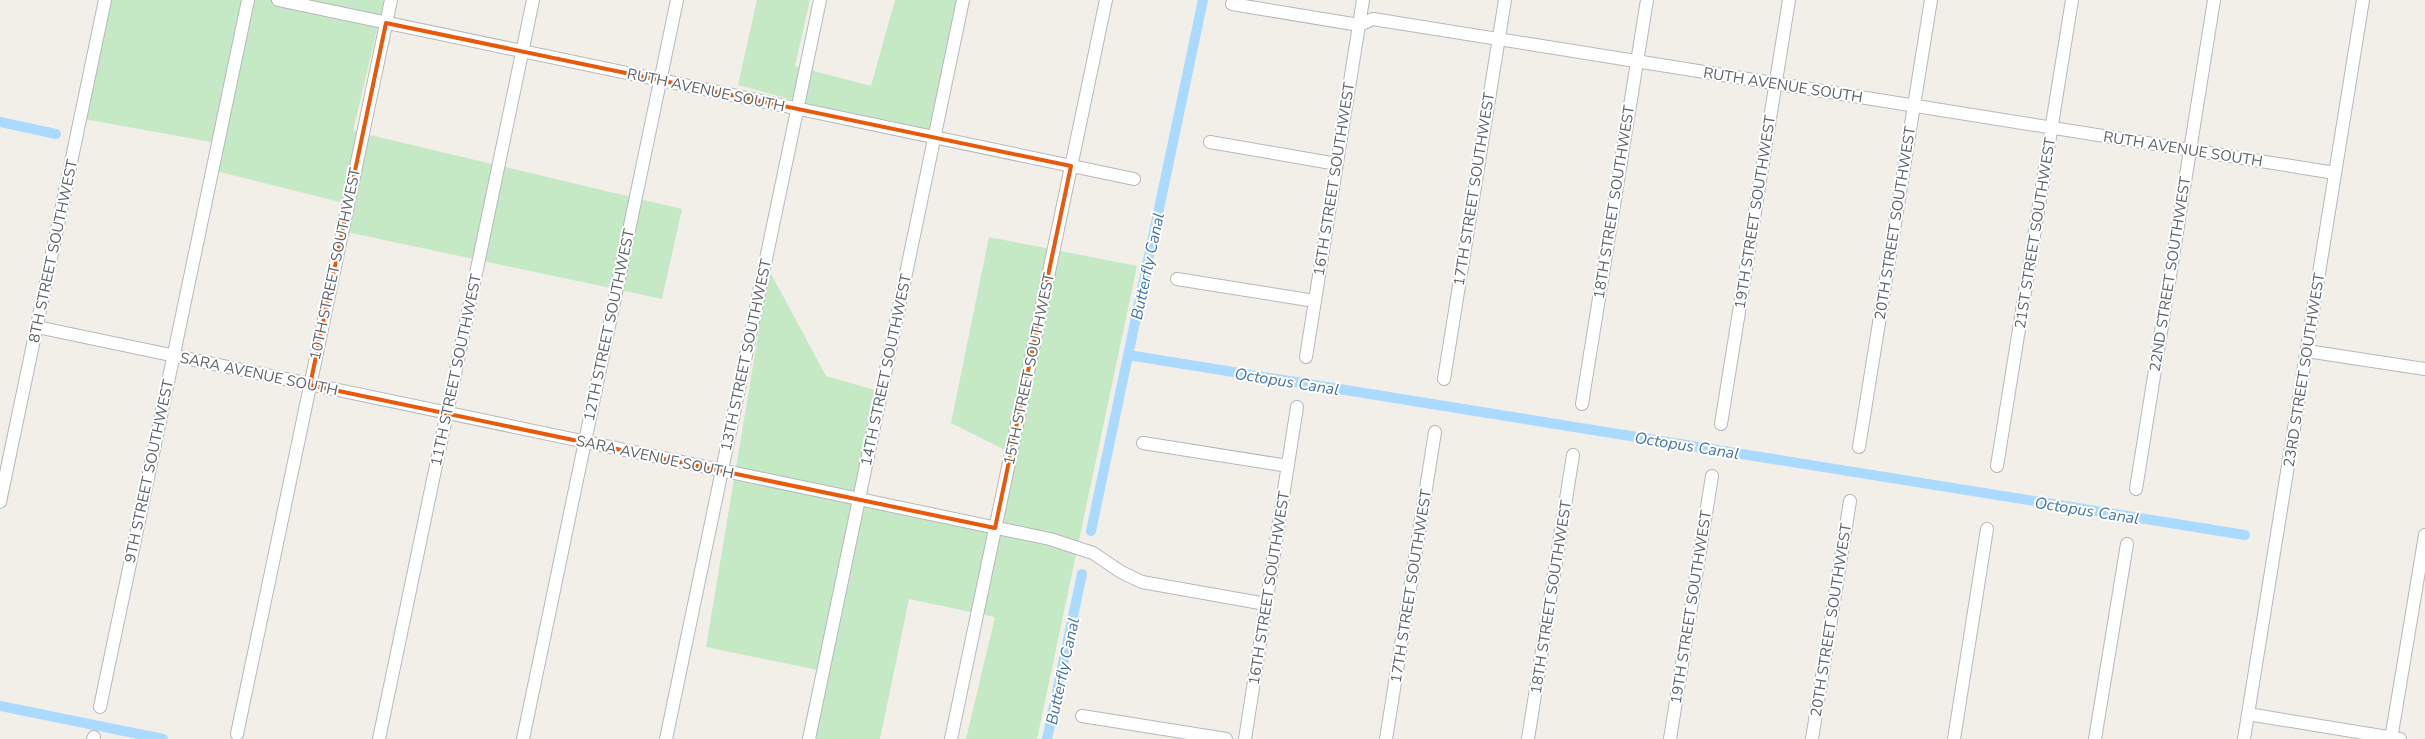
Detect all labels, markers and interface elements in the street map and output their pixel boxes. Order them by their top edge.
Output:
street label: RUTH AVENUE SOUTH [625,63,787,117]
street label: RUTH AVENUE SOUTH [1702,63,1864,107]
street label: 16TH STREET SOUTHWEST [1309,81,1359,277]
street label: 17TH STREET SOUTHWEST [1449,91,1499,287]
street label: 18TH STREET SOUTHWEST [1589,104,1639,300]
street label: 19TH STREET SOUTHWEST [1730,114,1780,310]
street label: 20TH STREET SOUTHWEST [1870,125,1920,321]
street label: RUTH AVENUE SOUTH [2102,127,2264,171]
street label: 21ST STREET SOUTHWEST [2010,136,2060,330]
street label: 8TH STREET SOUTHWEST [24,158,82,344]
street label: 10TH STREET SOUTHWEST [305,166,365,362]
street label: 22ND STREET SOUTHWEST [2145,175,2195,373]
water label: Butterfly Canal [1126,210,1170,322]
street label: 12TH STREET SOUTHWEST [579,227,639,423]
street label: 13TH STREET SOUTHWEST [716,257,776,453]
street label: 15TH STREET SOUTHWEST [999,271,1059,467]
street label: 23RD STREET SOUTHWEST [2279,271,2329,469]
street label: 11TH STREET SOUTHWEST [426,272,486,468]
street label: 14TH STREET SOUTHWEST [856,272,916,468]
street label: SARA AVENUE SOUTH [178,348,340,400]
water label: Octopus Canal [1233,363,1341,401]
street label: 9TH STREET SOUTHWEST [120,378,178,564]
water label: Octopus Canal [1633,427,1741,465]
street label: SARA AVENUE SOUTH [574,431,736,483]
street label: 17TH STREET SOUTHWEST [1386,488,1436,684]
street label: 16TH STREET SOUTHWEST [1244,490,1294,686]
water label: Octopus Canal [2033,492,2141,530]
street label: 18TH STREET SOUTHWEST [1526,499,1576,695]
street label: 19TH STREET SOUTHWEST [1666,509,1716,705]
street label: 20TH STREET SOUTHWEST [1806,522,1856,718]
water label: Butterfly Canal [1041,615,1085,727]

